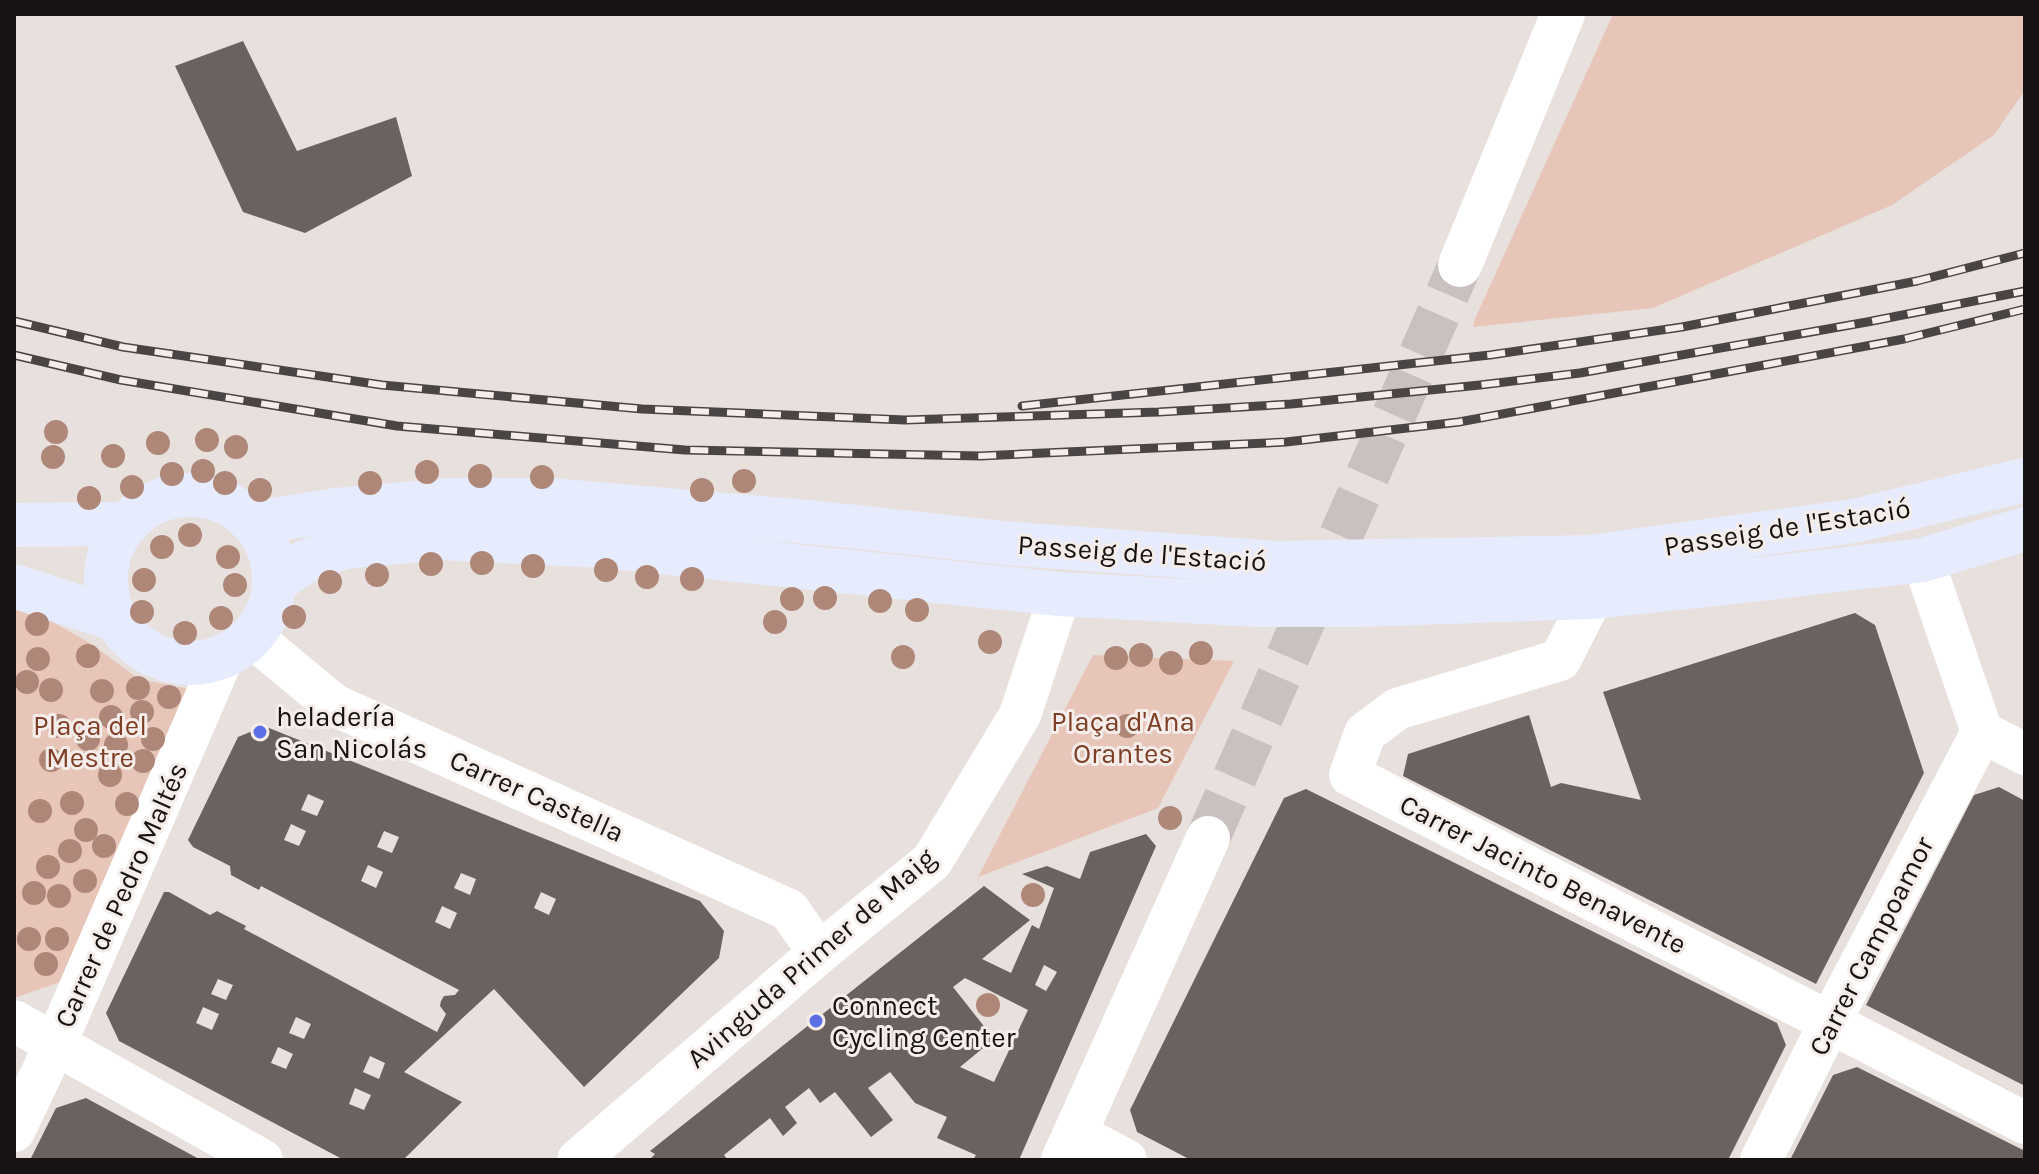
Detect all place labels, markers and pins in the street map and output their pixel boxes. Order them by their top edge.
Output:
place label: heladería San Nicolás [276,700,427,765]
marker: heladería San Nicolás [251,723,269,741]
place label: Connect Cycling Center [832,989,1017,1054]
marker: Connect Cycling Center [807,1012,825,1030]

